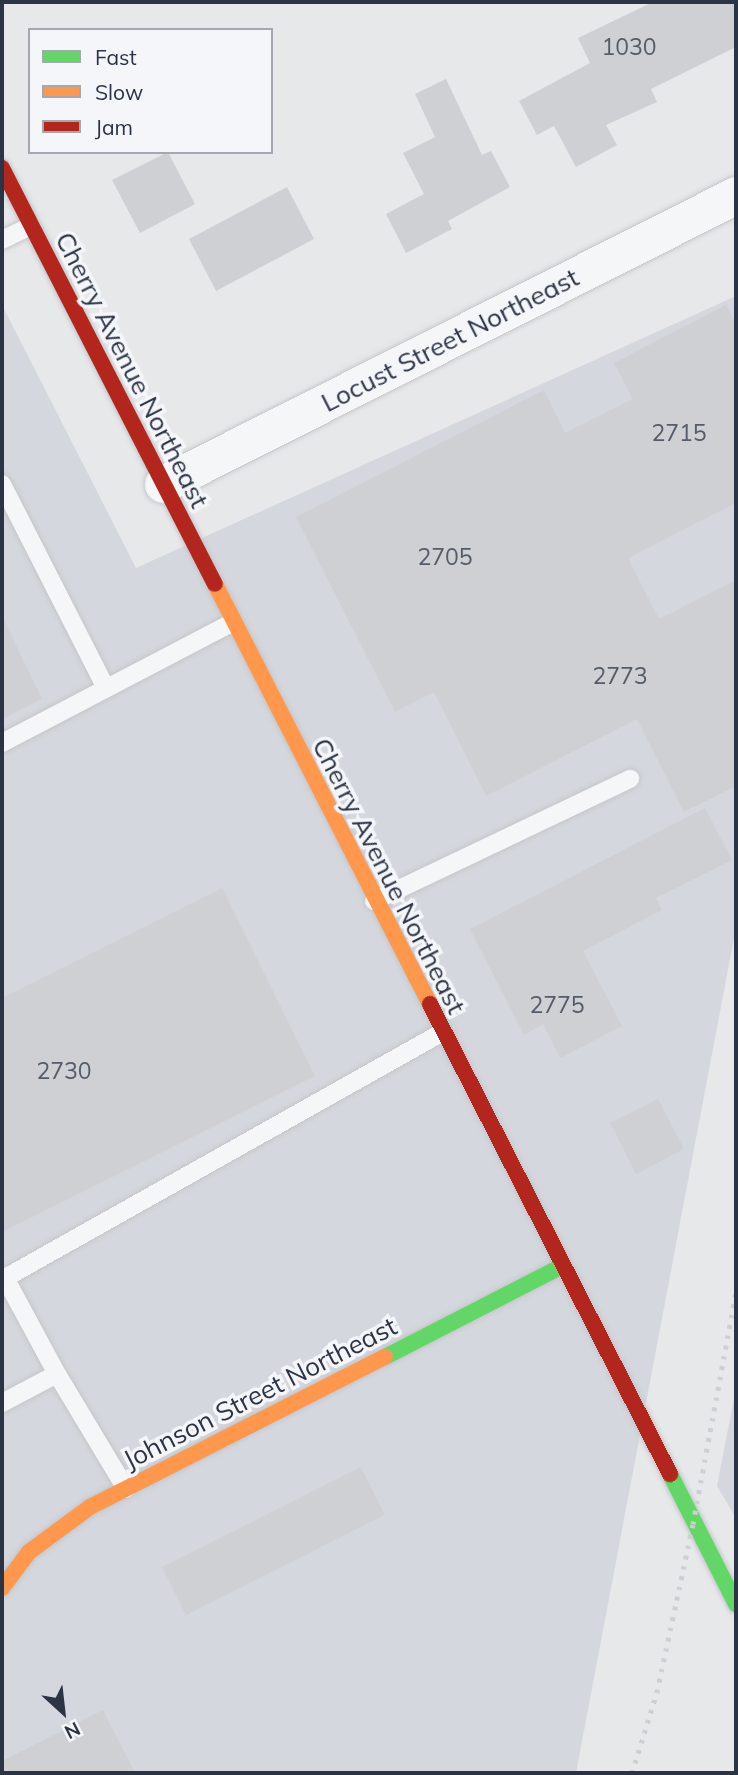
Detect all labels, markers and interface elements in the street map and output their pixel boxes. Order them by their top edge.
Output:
legend [28,28,273,154]
house number: 1030 [601,33,657,61]
text: Fast [95,44,137,70]
text: Slow [95,79,143,105]
text: Jam [95,114,133,140]
street label: Cherry Avenue Northeast [49,227,215,513]
street label: Locust Street Northeast [316,262,584,418]
house number: 2715 [651,419,707,447]
house number: 2705 [417,543,473,571]
house number: 2773 [592,662,648,690]
street label: Cherry Avenue Northeast [306,733,472,1019]
house number: 2775 [529,991,585,1019]
house number: 2730 [36,1057,92,1085]
street label: Johnson Street Northeast [118,1310,402,1476]
north arrow [28,1677,98,1747]
text: N [61,1717,84,1745]

